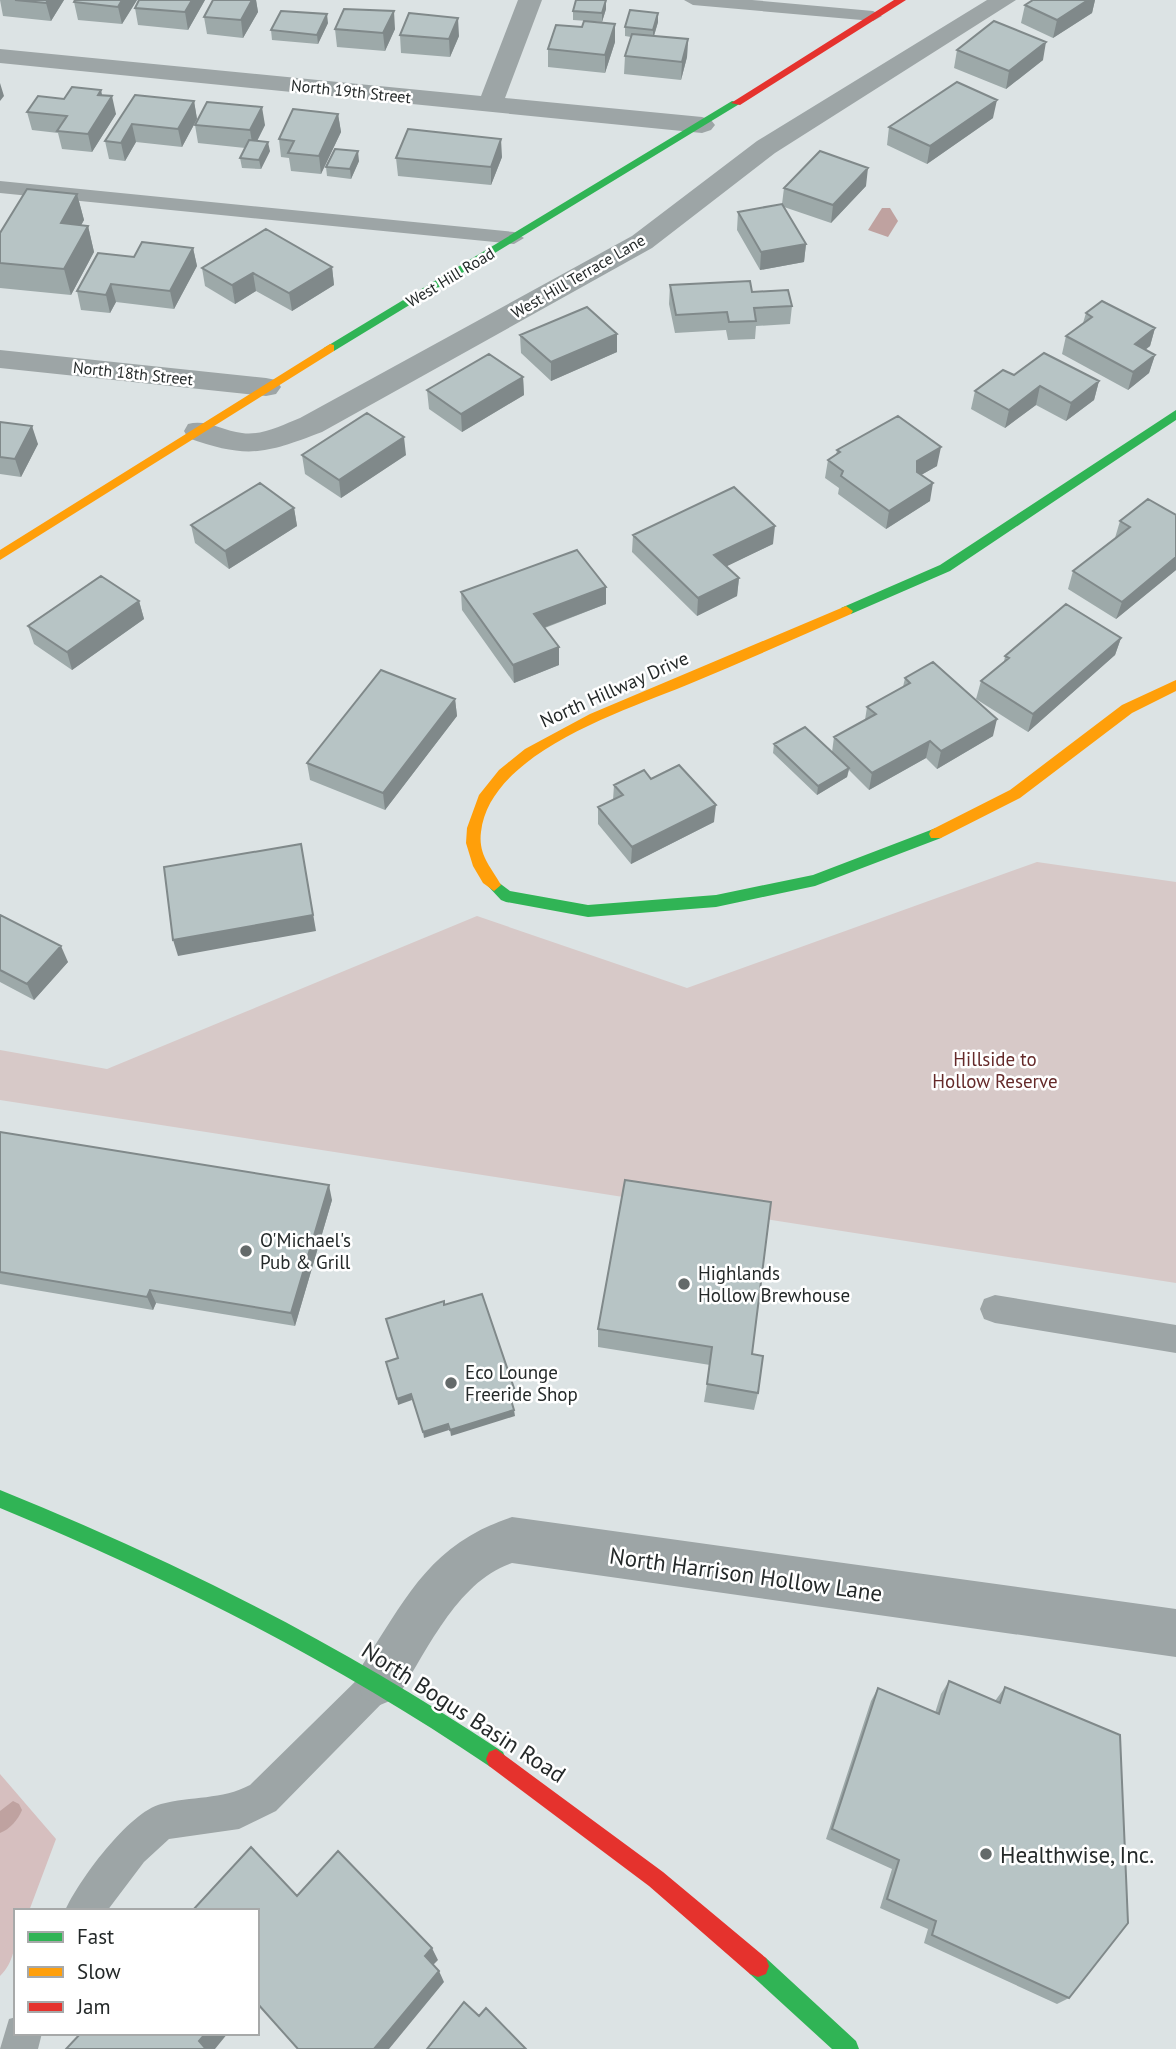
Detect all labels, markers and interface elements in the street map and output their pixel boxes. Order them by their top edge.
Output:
street label: North 19th Street [290,75,413,107]
street label: West Hill Terrace Lane [508,230,648,322]
street label: West Hill Road [402,243,498,311]
street label: North 18th Street [72,357,195,389]
street label: North Hillway Drive [536,645,692,733]
park label: Hillside to Hollow Reserve [932,1047,1058,1093]
place label: O'Michael's Pub & Grill [260,1228,351,1274]
marker: O'Michael's Pub & Grill [238,1243,254,1259]
place label: Highlands Hollow Brewhouse [698,1261,850,1307]
marker: Highlands Hollow Brewhouse [676,1276,692,1292]
place label: Eco Lounge Freeride Shop [465,1360,578,1406]
marker: Eco Lounge Freeride Shop [443,1375,459,1391]
street label: North Harrison Hollow Lane [608,1540,884,1608]
street label: North Bogus Basin Road [357,1635,571,1789]
place label: Healthwise, Inc. [1000,1840,1154,1869]
marker: Healthwise, Inc. [978,1846,994,1862]
legend [14,1909,259,2035]
text: Fast [77,1923,114,1950]
text: Slow [77,1958,121,1985]
text: Jam [76,1993,111,2020]

